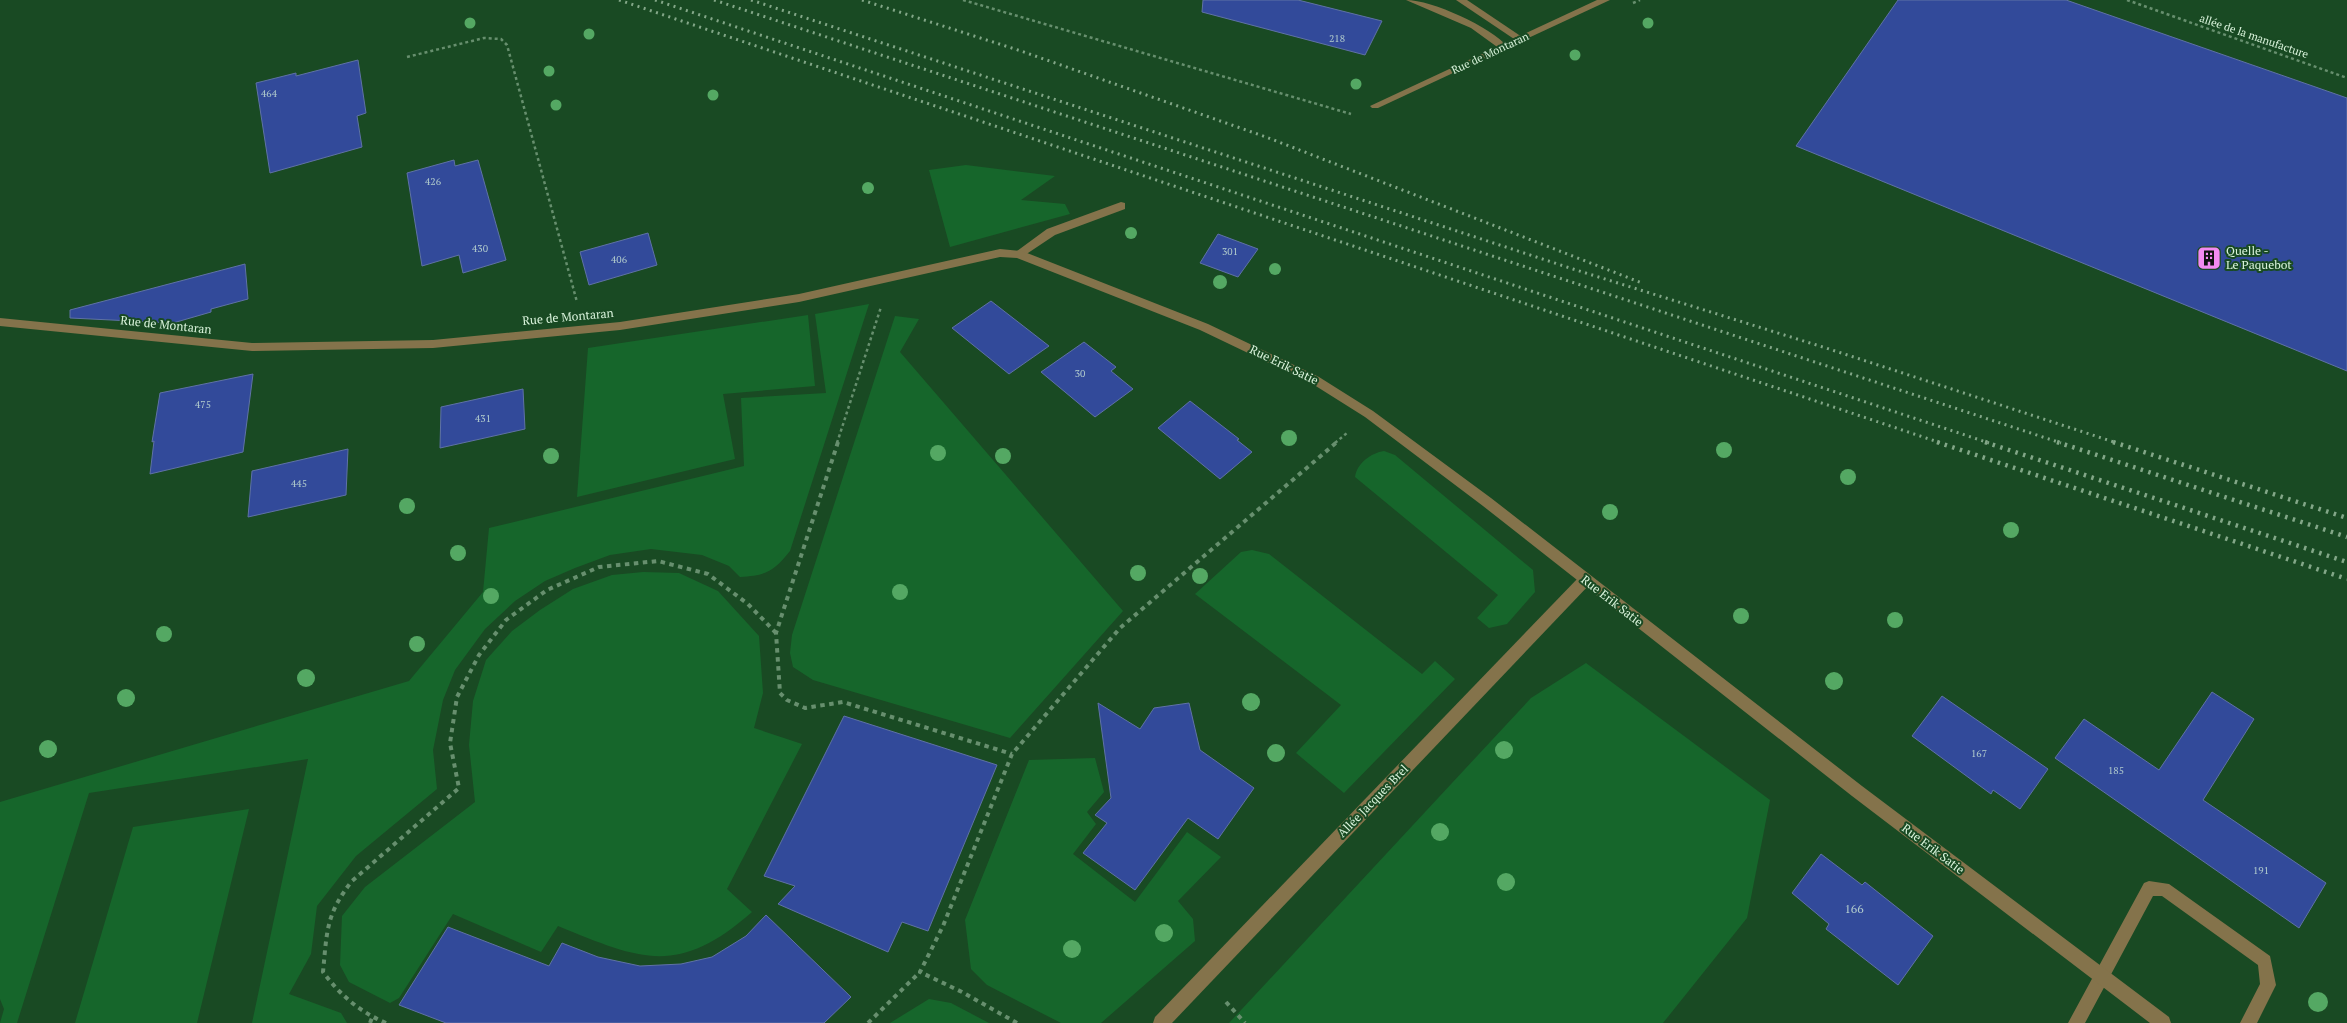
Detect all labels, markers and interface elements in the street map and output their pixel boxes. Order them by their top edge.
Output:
street label: allée de la manufacture [2198,11,2311,61]
street label: Rue de Montaran [1449,29,1531,77]
house number: 218 [1329,32,1345,45]
house number: 464 [261,87,278,100]
house number: 426 [425,175,442,188]
house number: 430 [472,242,488,255]
place label: Quelle - Le Paquebot [2226,243,2292,272]
house number: 301 [1222,245,1238,258]
building icon: Quelle - Le Paquebot [2196,245,2222,271]
house number: 406 [611,253,628,266]
street label: Rue de Montaran [522,305,614,328]
street label: Rue de Montaran [120,312,212,337]
street label: Rue Erik Satie [1248,342,1321,388]
house number: 30 [1075,367,1085,380]
house number: 475 [195,398,211,411]
house number: 431 [475,412,491,425]
house number: 445 [291,477,307,490]
street label: Rue Erik Satie [1578,572,1646,629]
house number: 167 [1971,747,1987,760]
street label: Allée Jacques Brel [1334,761,1411,840]
house number: 185 [2108,764,2124,777]
street label: Rue Erik Satie [1899,820,1968,877]
house number: 191 [2253,864,2269,877]
house number: 166 [1844,901,1864,916]

